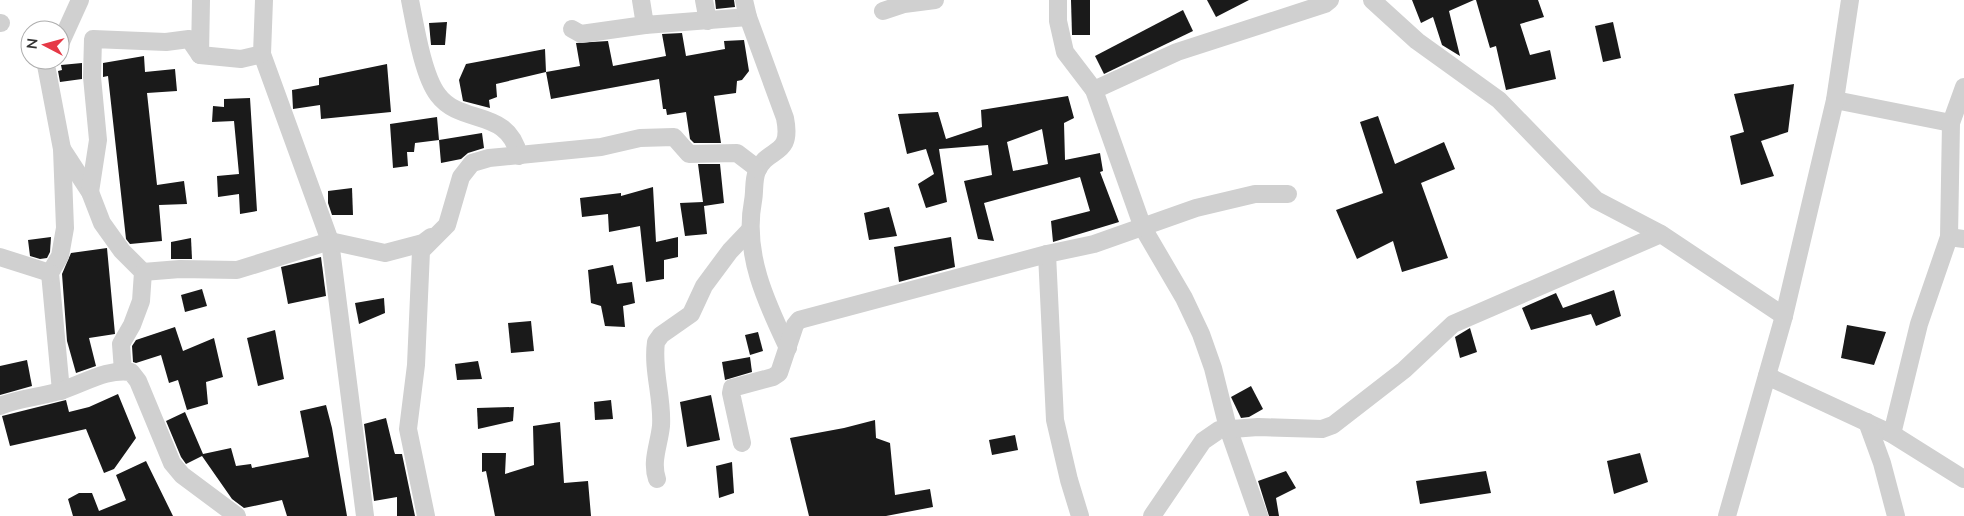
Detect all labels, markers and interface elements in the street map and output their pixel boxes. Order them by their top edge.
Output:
north arrow [20,20,70,70]
text: N [23,37,41,50]

